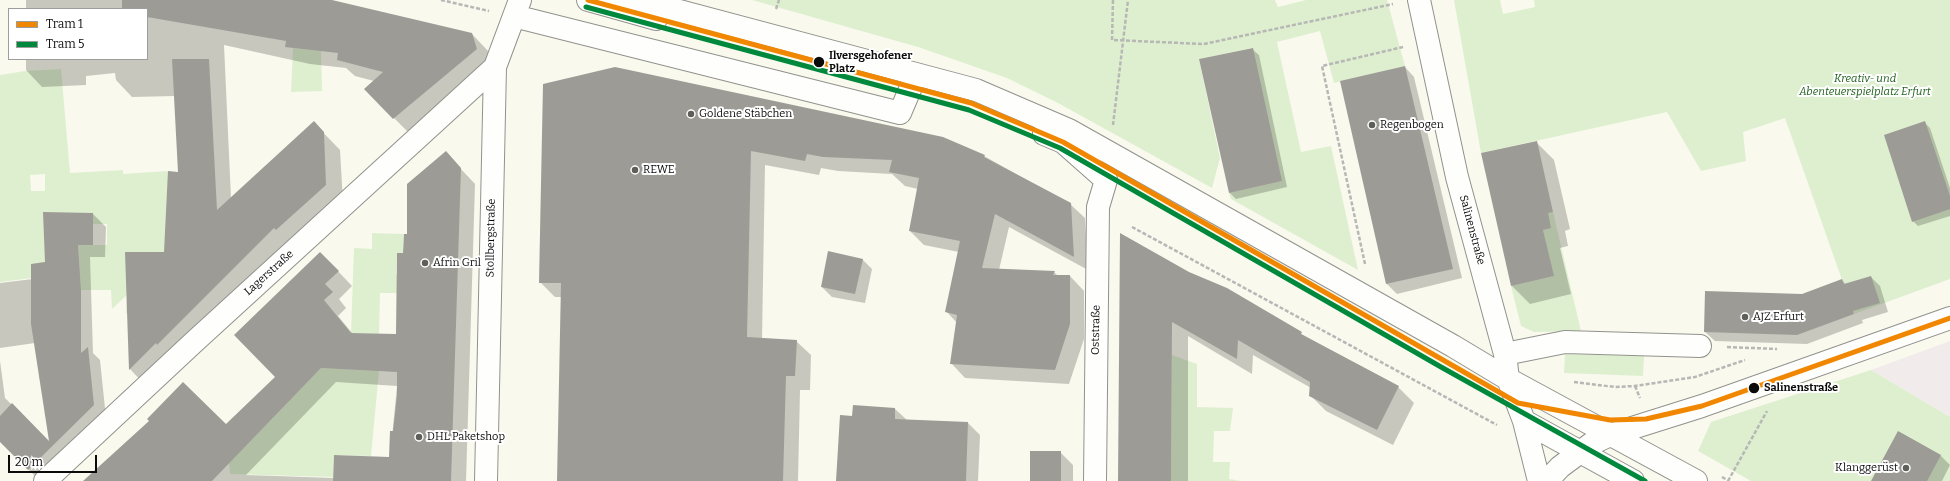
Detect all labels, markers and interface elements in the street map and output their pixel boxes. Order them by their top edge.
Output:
legend [8,8,148,60]
text: Tram 1 [46,17,83,31]
text: Tram 5 [46,37,84,51]
place label: Ilversgehofener Platz [829,49,912,75]
marker: Ilversgehofener Platz [812,55,826,69]
park label: Kreativ- und Abenteuerspielplatz Erfurt [1799,72,1931,98]
place label: Goldene Stäbchen [699,107,792,121]
marker: Goldene Stäbchen [686,109,696,119]
place label: Regenbogen [1380,118,1444,132]
marker: Regenbogen [1367,120,1377,130]
place label: REWE [643,163,675,177]
marker: REWE [630,165,640,175]
street label: Salinenstraße [1456,194,1488,266]
street label: Stollbergstraße [484,198,498,278]
street label: Lagerstraße [242,248,296,298]
place label: Afrin Gril [433,256,481,270]
marker: Afrin Gril [420,258,430,268]
street label: Oststraße [1089,305,1103,355]
place label: AJZ Erfurt [1753,310,1804,324]
marker: AJZ Erfurt [1740,312,1750,322]
marker: Salinenstraße [1747,381,1761,395]
place label: Salinenstraße [1764,381,1838,395]
place label: DHL Paketshop [427,430,505,444]
marker: DHL Paketshop [414,432,424,442]
scale bar [10,447,99,473]
text: 20 m [15,455,43,469]
place label: Klanggerüst [1835,461,1898,475]
marker: Klanggerüst [1901,463,1911,473]

